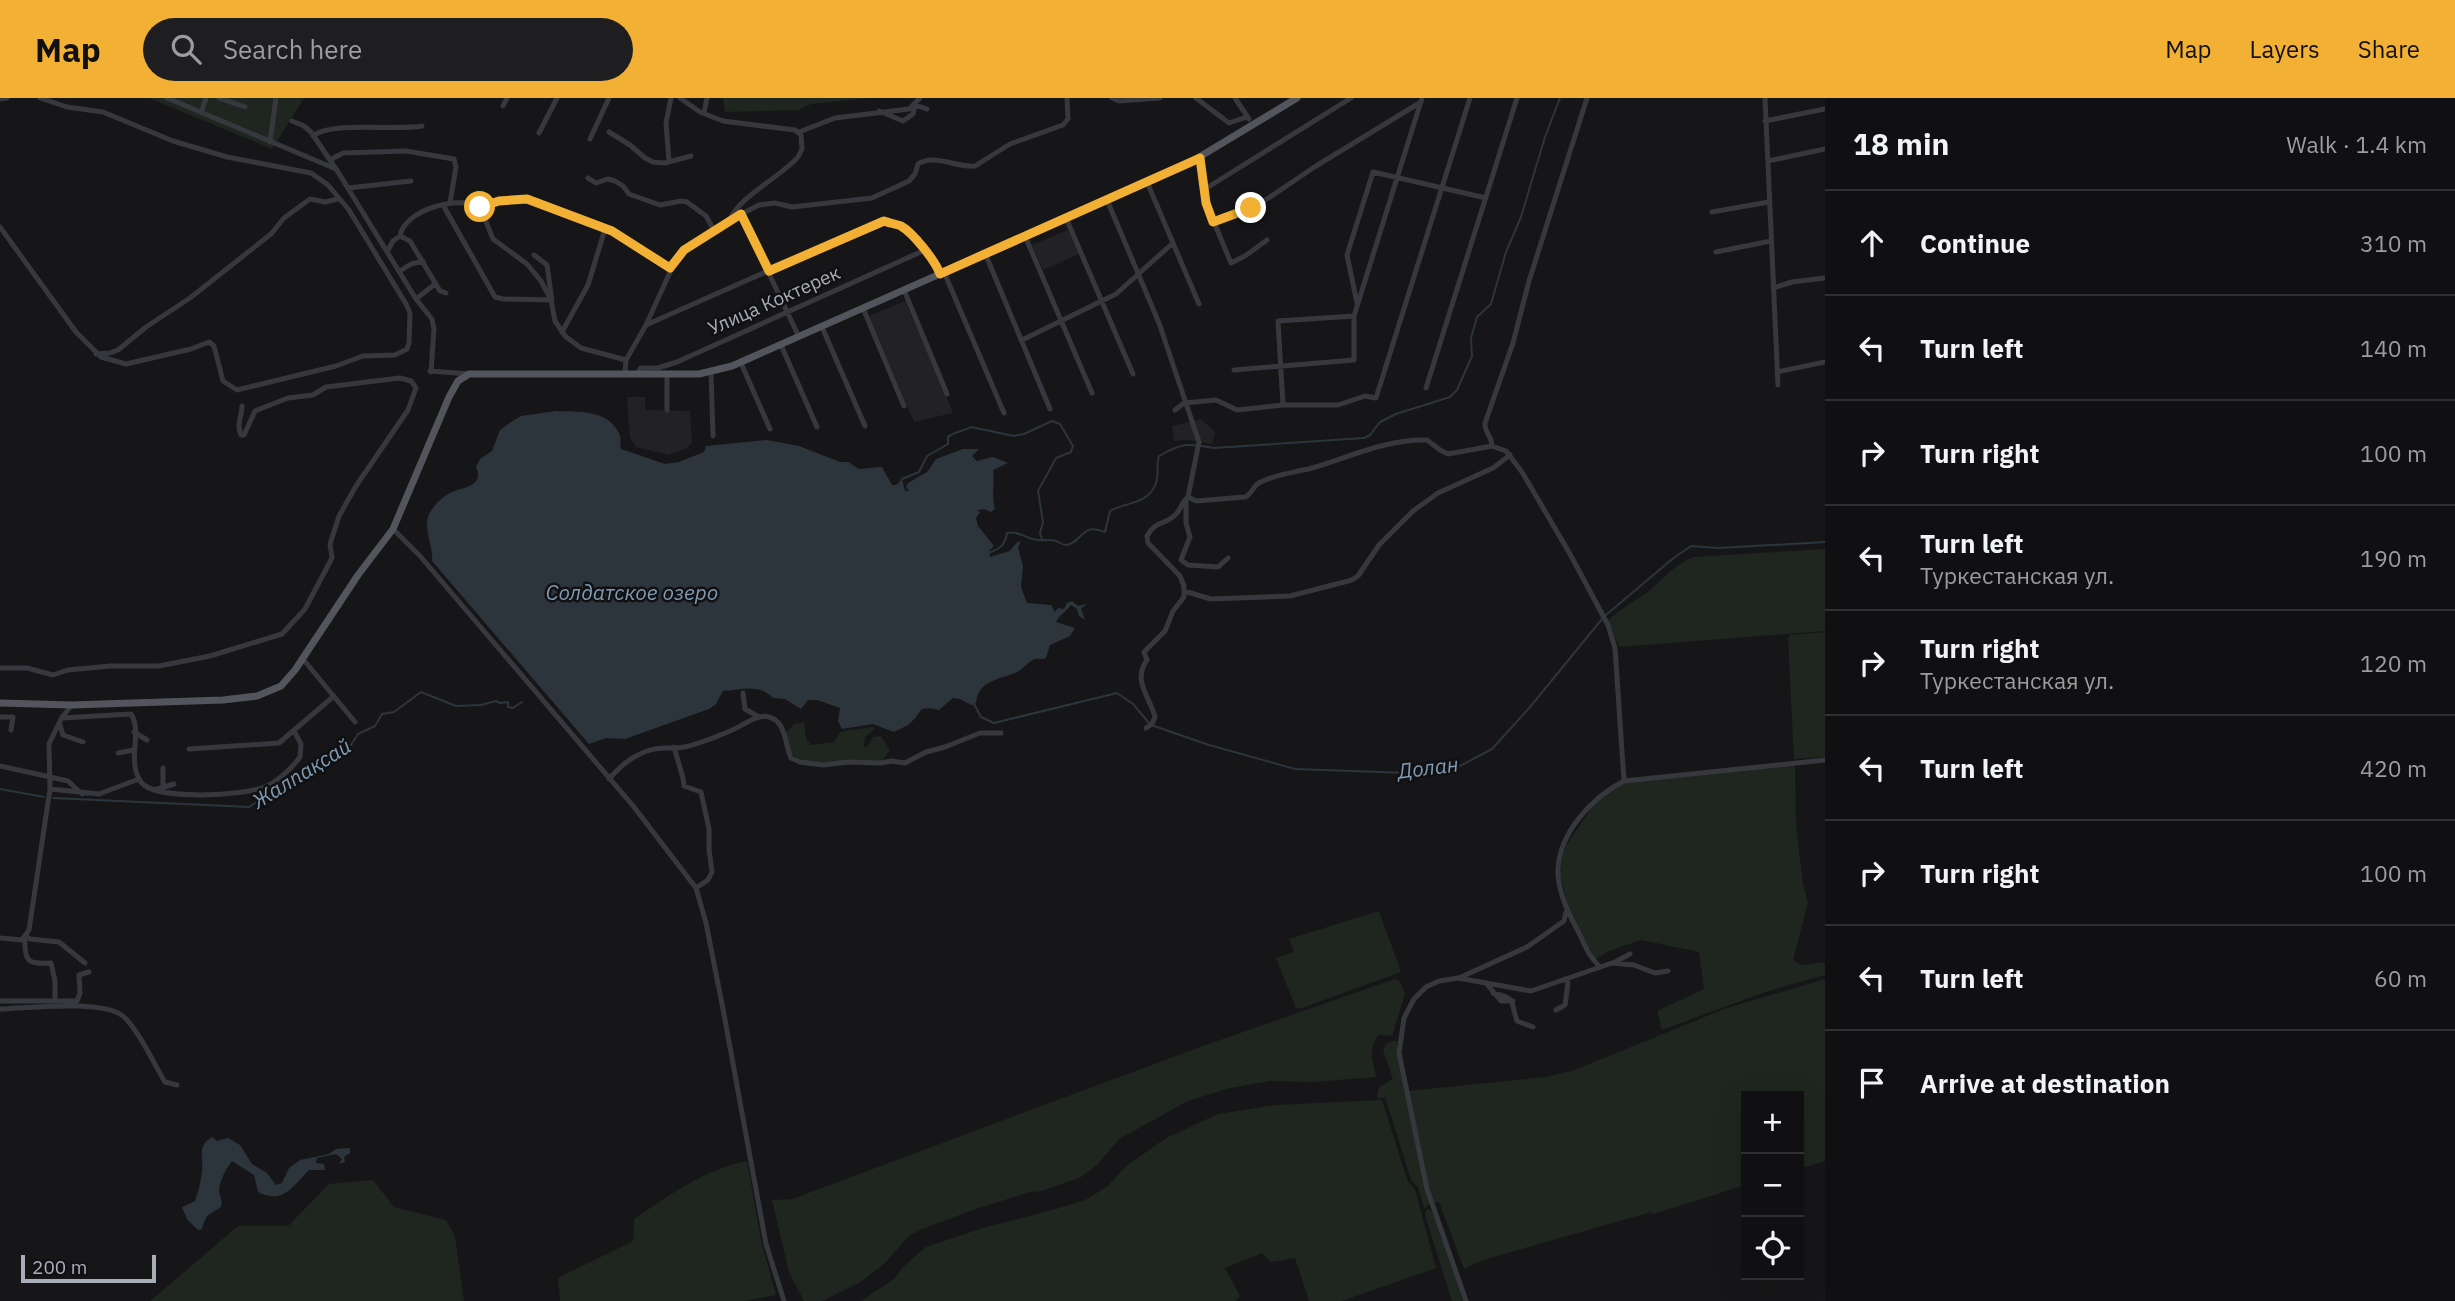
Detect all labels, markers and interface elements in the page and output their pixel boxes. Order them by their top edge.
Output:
search box [143,18,633,81]
text: Map [35,28,101,71]
icon: search [167,30,205,68]
text: Search here [223,32,362,66]
text: Map [2165,33,2212,65]
text: Layers [2250,33,2320,65]
text: Share [2358,33,2420,65]
text: 18 min [1853,124,1949,163]
text: Walk · 1.4 km [2286,129,2427,159]
route start [464,191,495,222]
route end [1235,192,1266,223]
icon: ahead [1853,224,1891,262]
text: Continue [1920,226,2030,260]
text: 310 m [2360,228,2427,258]
street label: Улица Коктерек [704,260,844,340]
icon: left [1853,329,1891,367]
text: Turn left [1920,331,2023,365]
text: 140 m [2360,333,2427,363]
icon: right [1853,434,1891,472]
text: Turn right [1920,436,2039,470]
text: 100 m [2360,438,2427,468]
text: Turn left [1920,526,2023,560]
icon: left [1853,539,1891,577]
text: 190 m [2360,543,2427,573]
text: Туркестанская ул. [1920,560,2114,590]
water label: Солдатское озеро [546,578,718,606]
text: Turn right [1920,631,2039,665]
icon: right [1853,644,1891,682]
text: 120 m [2360,648,2427,678]
text: Туркестанская ул. [1920,665,2114,695]
water label: Жалпақсай [245,732,356,815]
water label: Долан [1394,749,1460,785]
icon: left [1853,749,1891,787]
text: Turn left [1920,751,2023,785]
text: 420 m [2360,753,2427,783]
icon: right [1853,854,1891,892]
text: Turn right [1920,856,2039,890]
text: 100 m [2360,858,2427,888]
icon: left [1853,959,1891,997]
text: Turn left [1920,961,2023,995]
text: 60 m [2374,963,2427,993]
icon: arrive [1853,1064,1891,1102]
text: Arrive at destination [1920,1066,2170,1100]
map controls [1741,1091,1804,1280]
button: + [1741,1091,1804,1154]
button: − [1741,1154,1804,1217]
button: locate [1741,1217,1804,1280]
scale bar [21,1252,156,1284]
text: 200 m [32,1255,87,1279]

